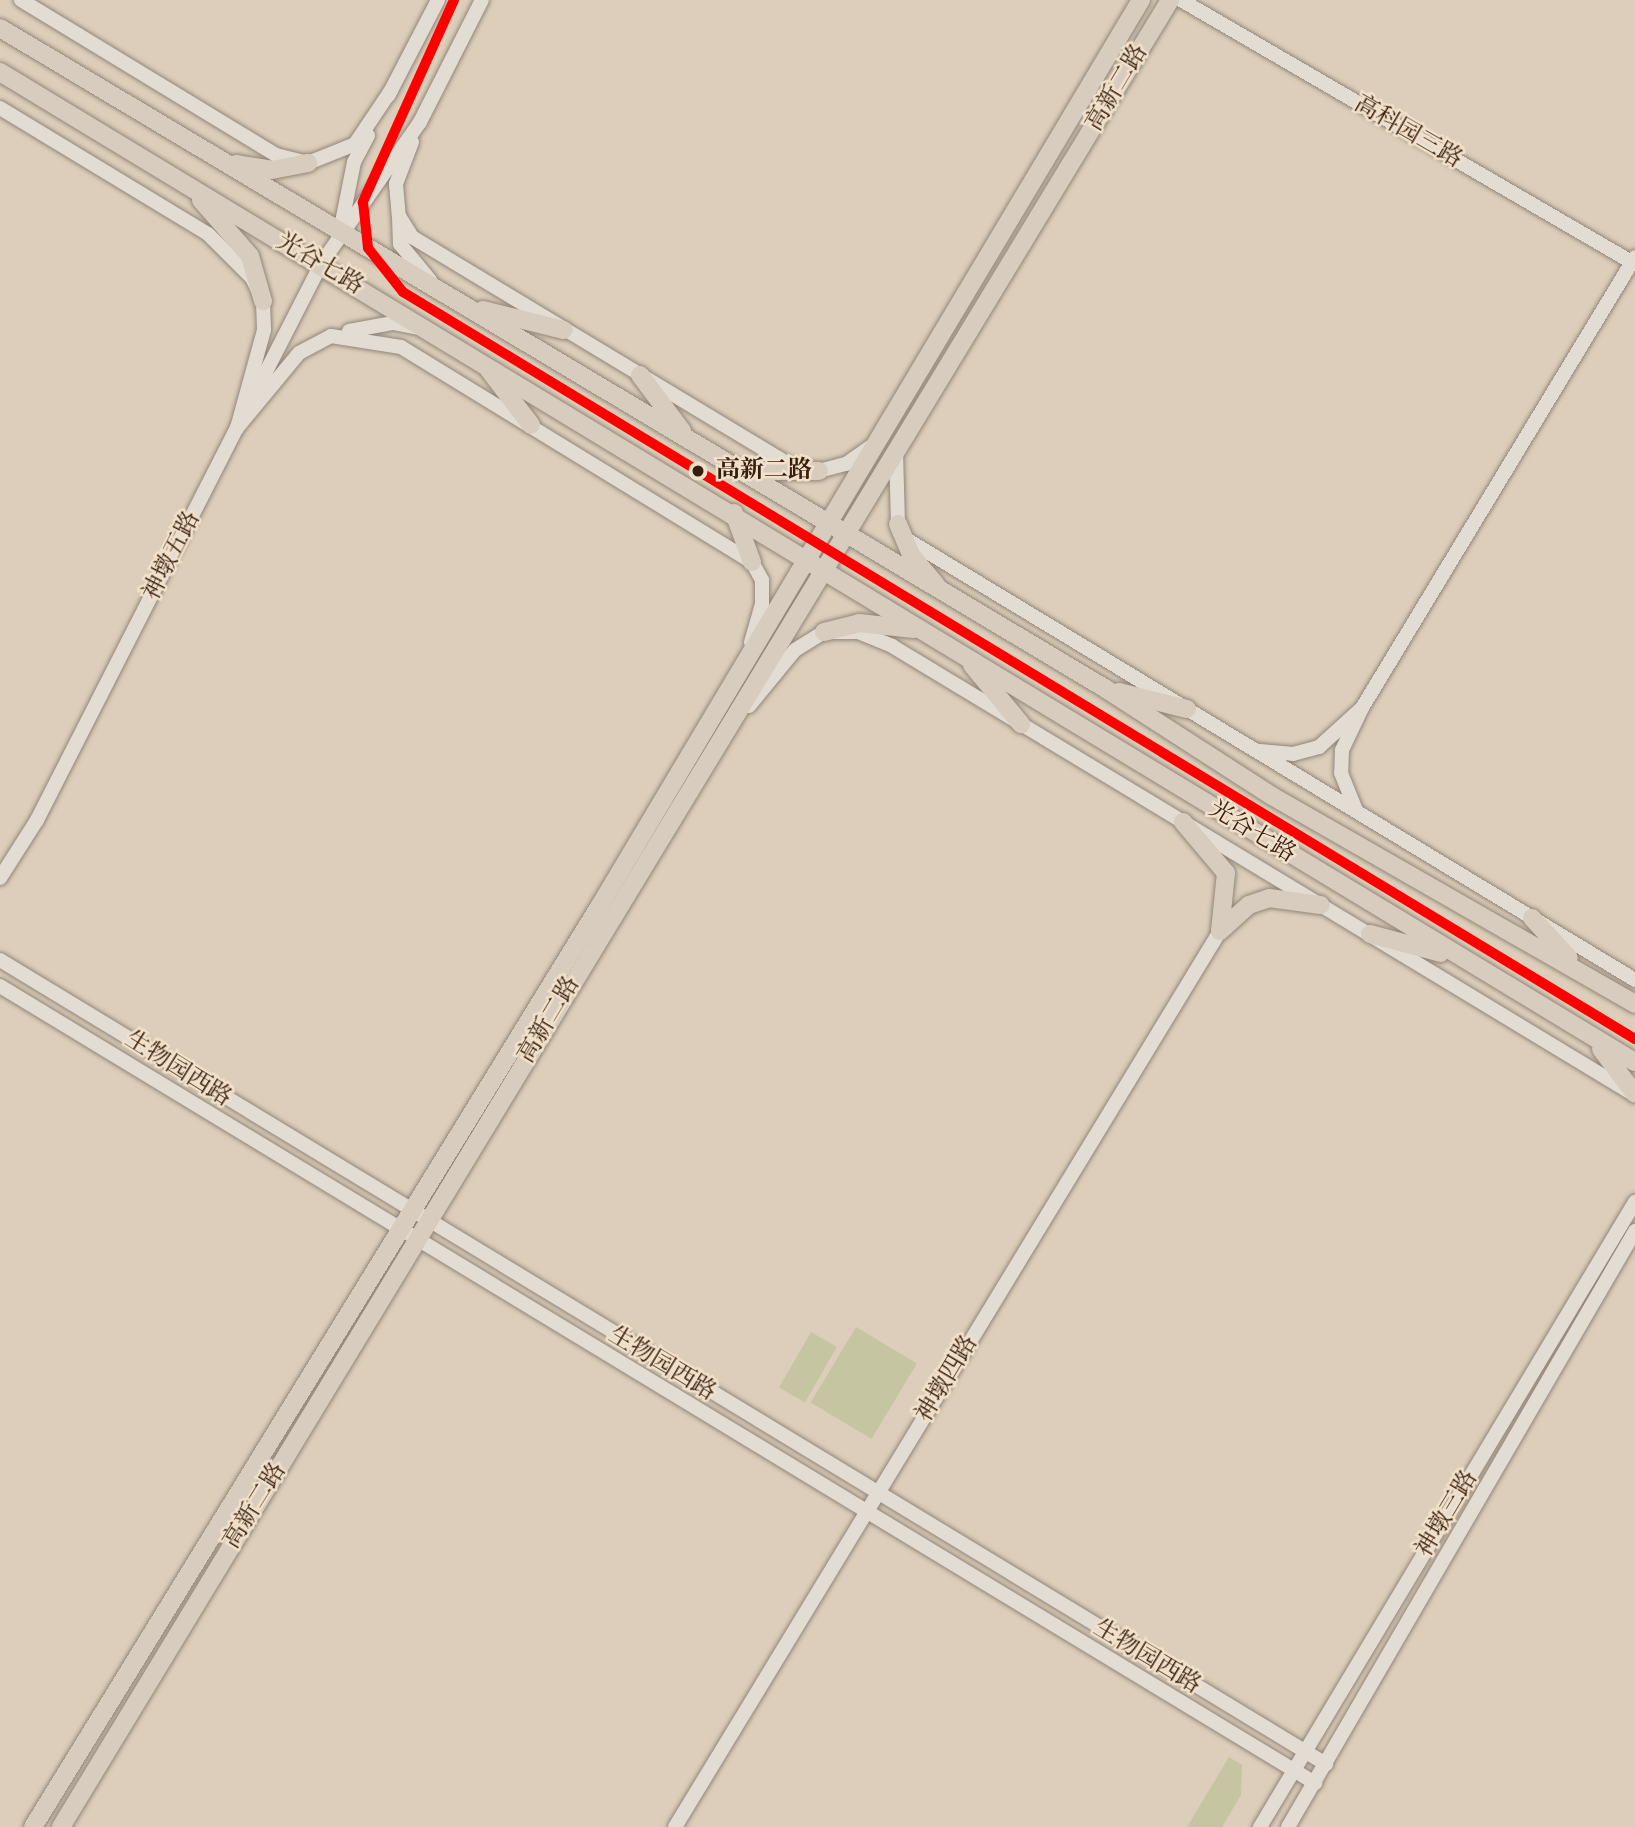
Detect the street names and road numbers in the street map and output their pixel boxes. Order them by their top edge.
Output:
street label: 高新二路 [1080,39,1154,137]
street label: 高科园三路 [1349,90,1467,174]
street label: 光谷七路 [271,227,369,301]
street label: 神墩五路 [137,507,207,605]
street label: 光谷七路 [1203,795,1301,869]
street label: 高新二路 [512,971,586,1069]
street label: 生物园西路 [119,1025,237,1113]
street label: 生物园西路 [603,1321,721,1407]
street label: 神墩四路 [910,1330,984,1428]
street label: 高新二路 [217,1458,293,1554]
street label: 神墩三路 [1410,1465,1484,1563]
street label: 生物园西路 [1088,1614,1206,1700]

